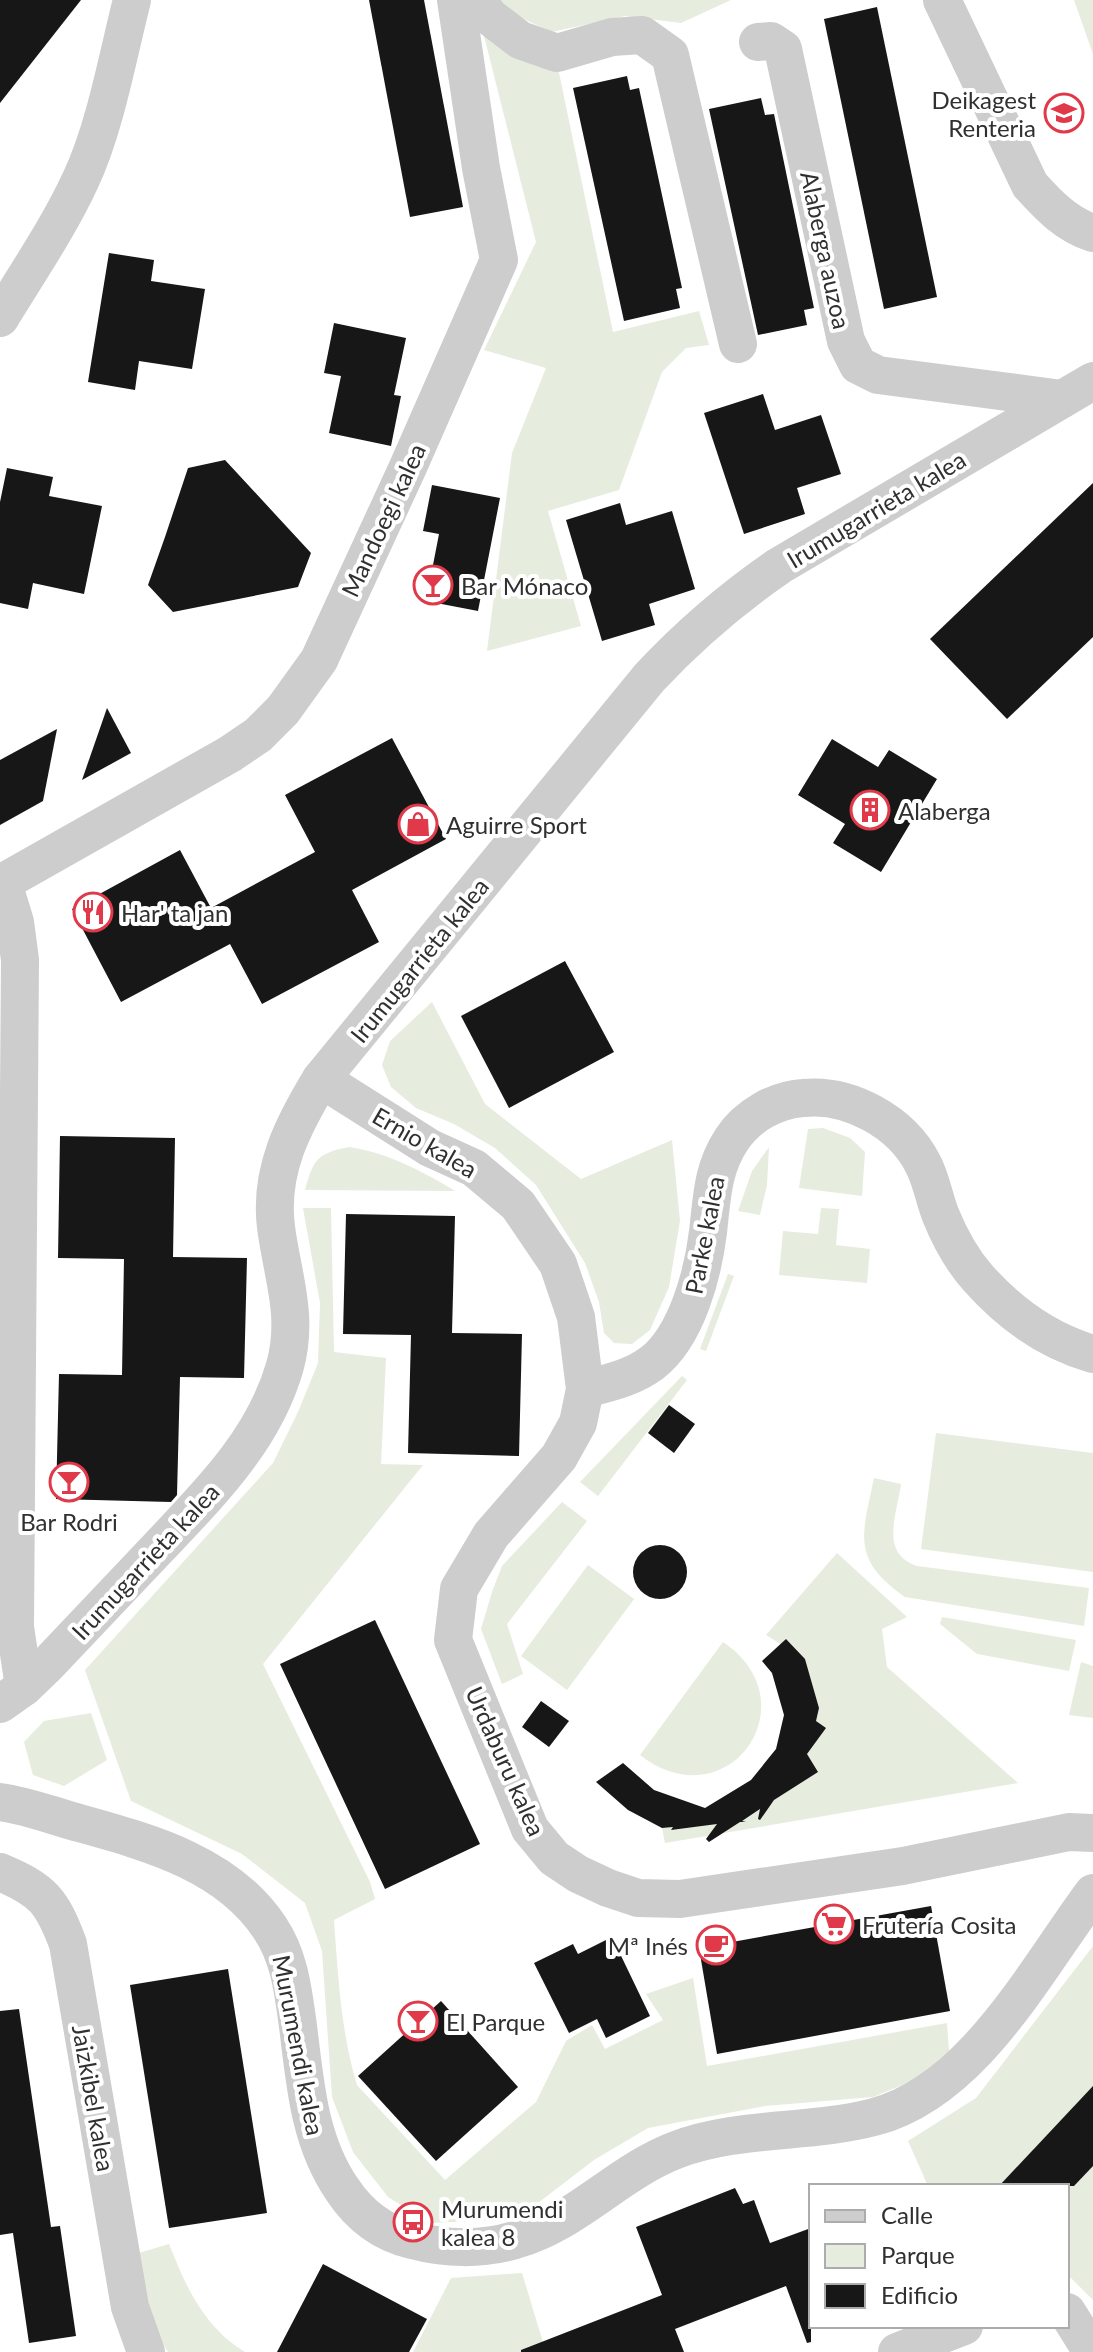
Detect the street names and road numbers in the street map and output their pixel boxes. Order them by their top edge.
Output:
street label: Alaberga auzoa [795,169,857,331]
street label: Mandoegi kalea [335,439,431,601]
street label: Irumugarrieta kalea [781,444,971,574]
street label: Irumugarrieta kalea [344,872,494,1048]
street label: Ernio kalea [368,1101,482,1183]
street label: Parke kalea [678,1174,730,1296]
street label: Irumugarrieta kalea [65,1477,225,1645]
street label: Urdaburu kalea [460,1682,552,1840]
street label: Murumendi kalea [267,1952,331,2138]
street label: Jaizkibel kalea [67,2022,121,2174]

